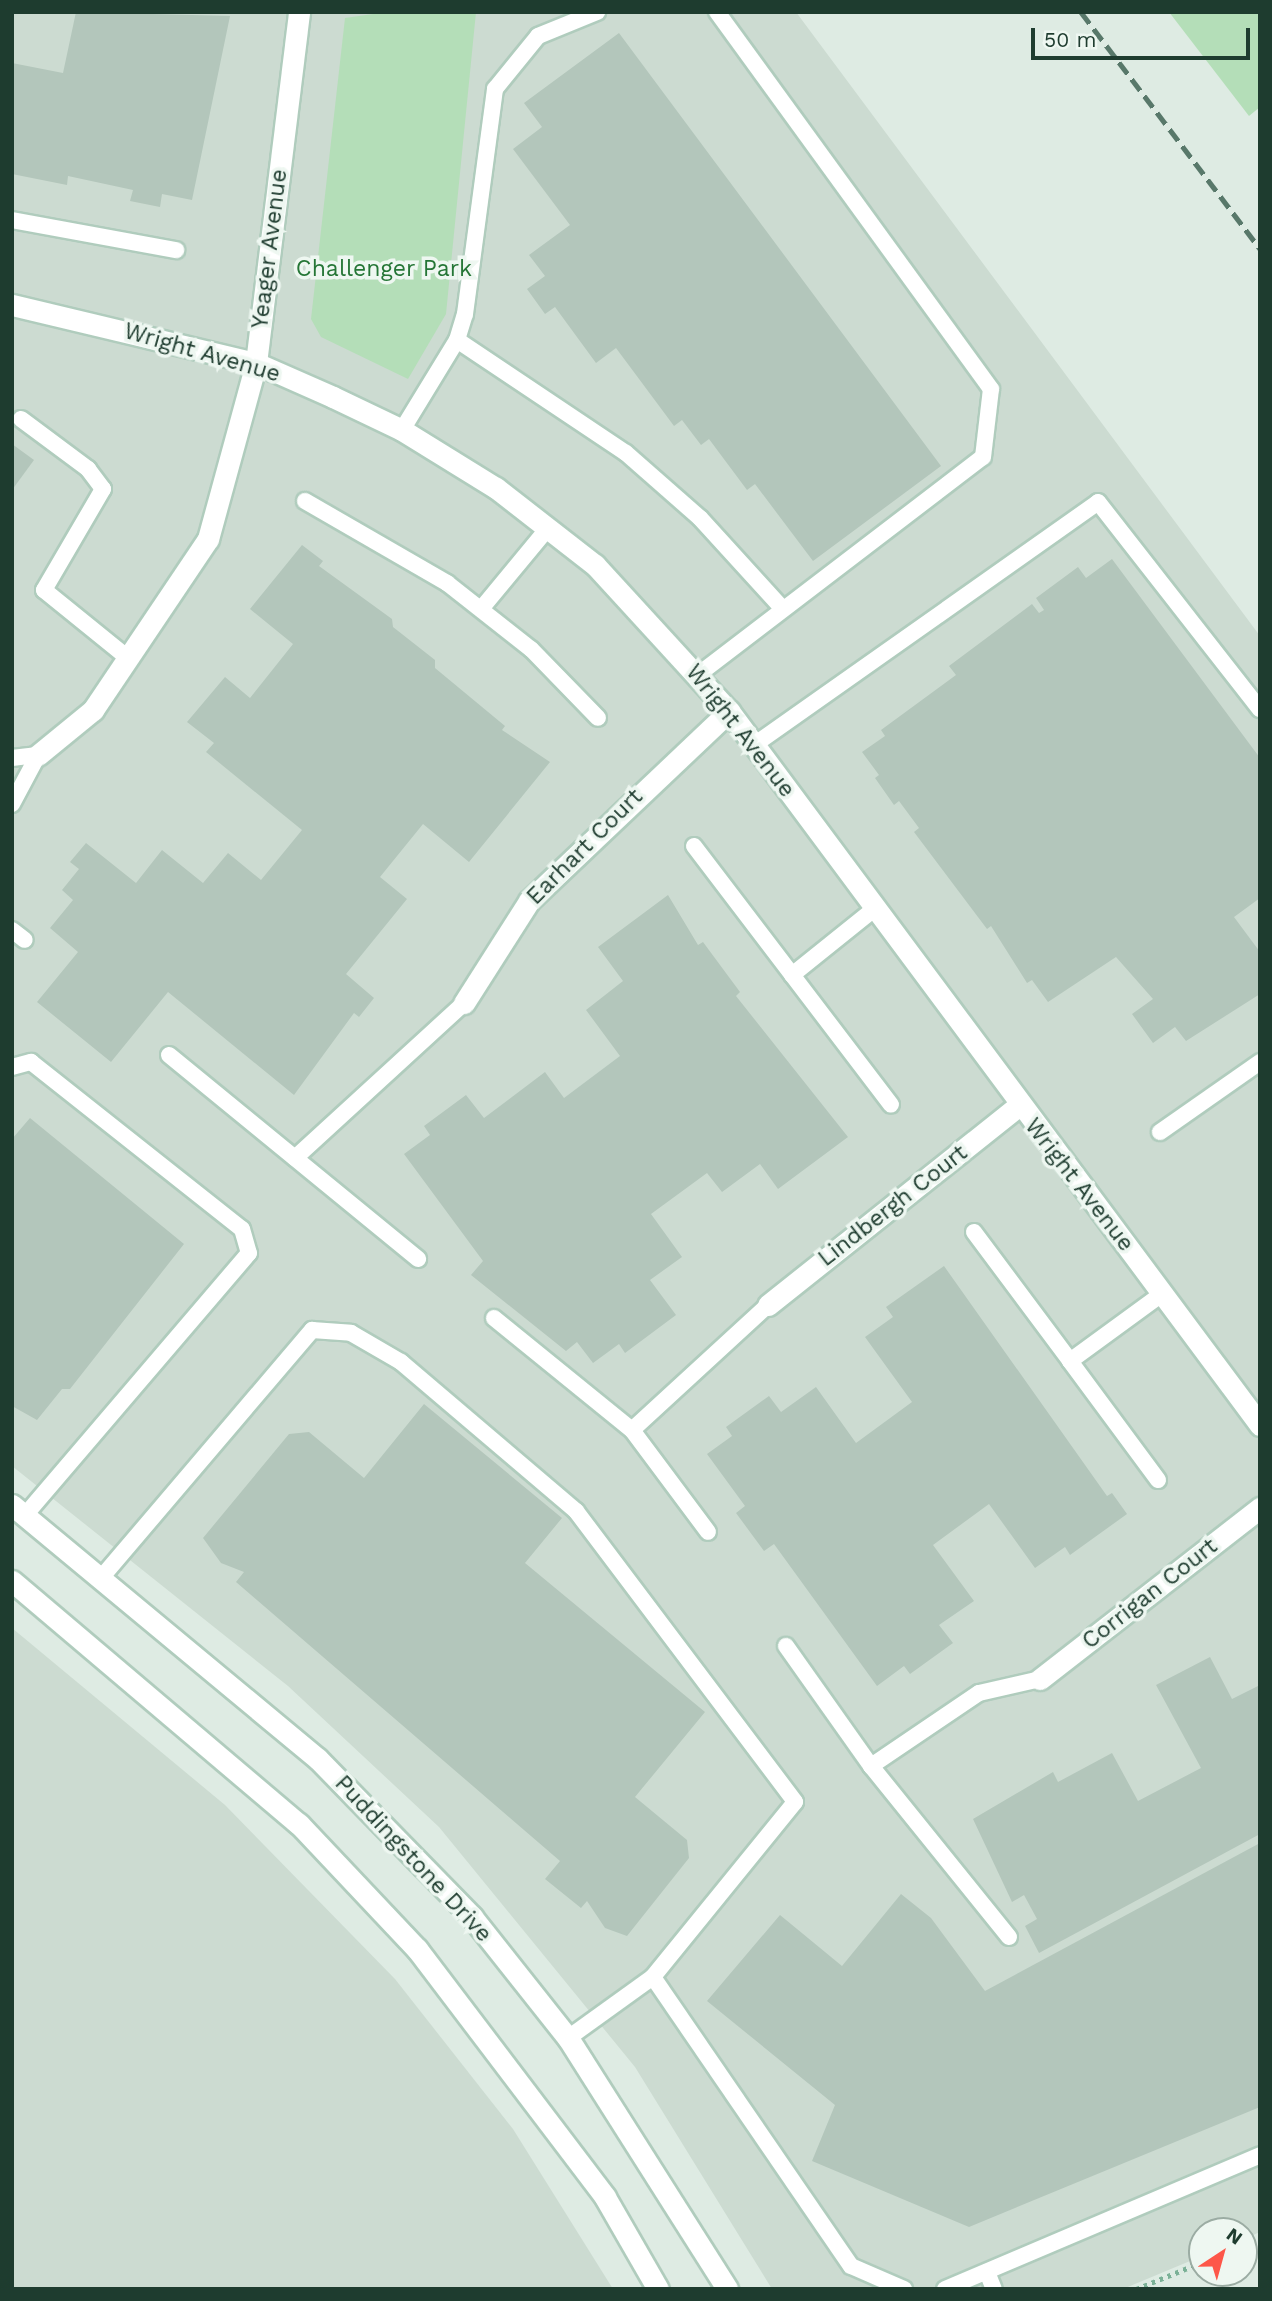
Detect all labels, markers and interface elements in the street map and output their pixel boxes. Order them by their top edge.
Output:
scale bar [1034,14,1253,58]
text: 50 m [1044,27,1096,52]
street label: Yeager Avenue [246,167,294,331]
park label: Challenger Park [296,255,472,283]
street label: Wright Avenue [120,317,284,389]
street label: Wright Avenue [679,659,801,803]
street label: Earhart Court [521,783,649,911]
street label: Wright Avenue [1018,1113,1140,1257]
street label: Lindbergh Court [813,1139,973,1273]
street label: Corrigan Court [1077,1533,1223,1655]
street label: Puddingstone Drive [329,1770,497,1948]
north arrow [1188,2217,1258,2287]
text: N [1222,2223,1247,2250]

